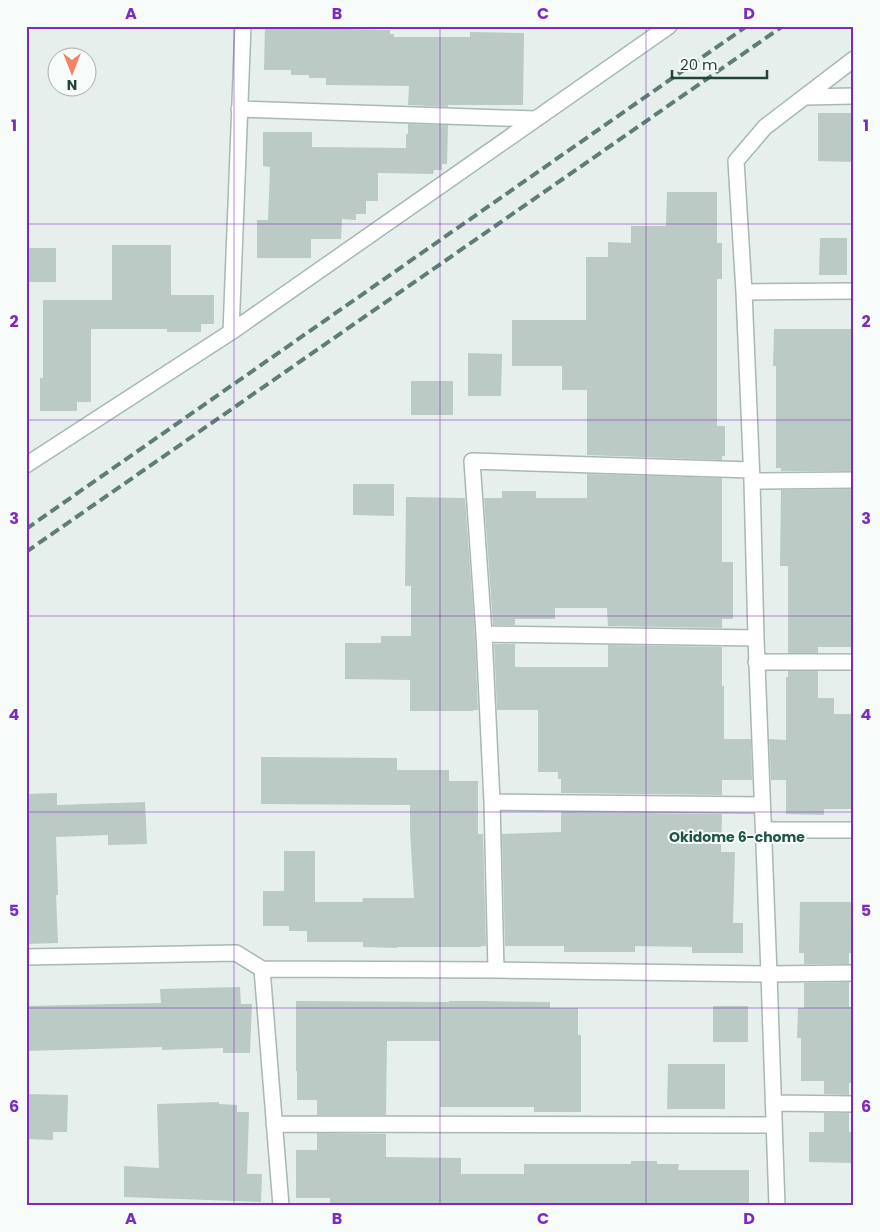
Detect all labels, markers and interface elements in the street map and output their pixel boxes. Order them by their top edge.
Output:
text: A [125,2,137,25]
text: B [332,2,342,25]
text: C [537,2,549,25]
text: D [743,2,755,25]
north arrow [48,48,98,98]
scale bar [672,48,768,80]
text: 20 m [680,54,718,75]
text: N [67,75,77,95]
text: 1 [11,114,17,137]
text: 1 [863,114,869,137]
text: 2 [9,310,19,333]
text: 2 [861,310,871,333]
text: 3 [9,507,19,530]
text: 3 [861,507,871,530]
text: 4 [9,703,20,726]
text: 4 [861,703,872,726]
district label: Okidome 6-chome [669,827,805,847]
text: 5 [9,899,19,922]
text: 5 [861,899,871,922]
text: 6 [9,1095,19,1118]
text: 6 [861,1095,871,1118]
text: A [125,1207,137,1230]
text: B [332,1207,342,1230]
text: C [537,1207,549,1230]
text: D [743,1207,755,1230]

